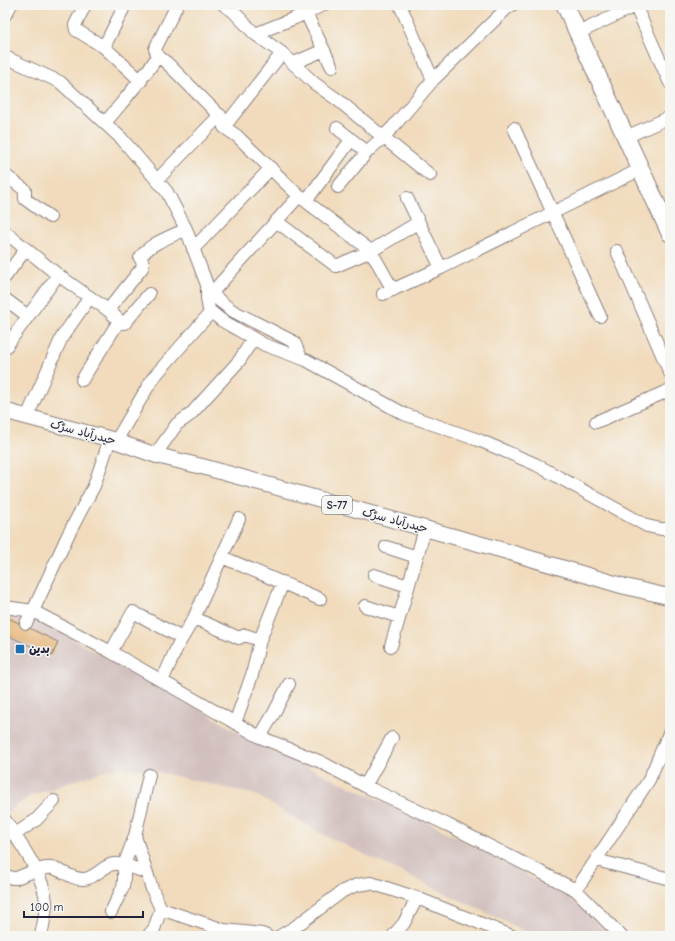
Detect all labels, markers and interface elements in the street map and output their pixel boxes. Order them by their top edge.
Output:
street label: حیدرآباد سڑک [49,417,117,448]
road number: S-77 [322,496,352,514]
street label: حیدرآباد سڑک [361,505,429,536]
place label: بدين [29,642,50,656]
marker: بدين [14,643,26,655]
scale bar [24,893,143,919]
text: 100 m [30,900,63,914]

